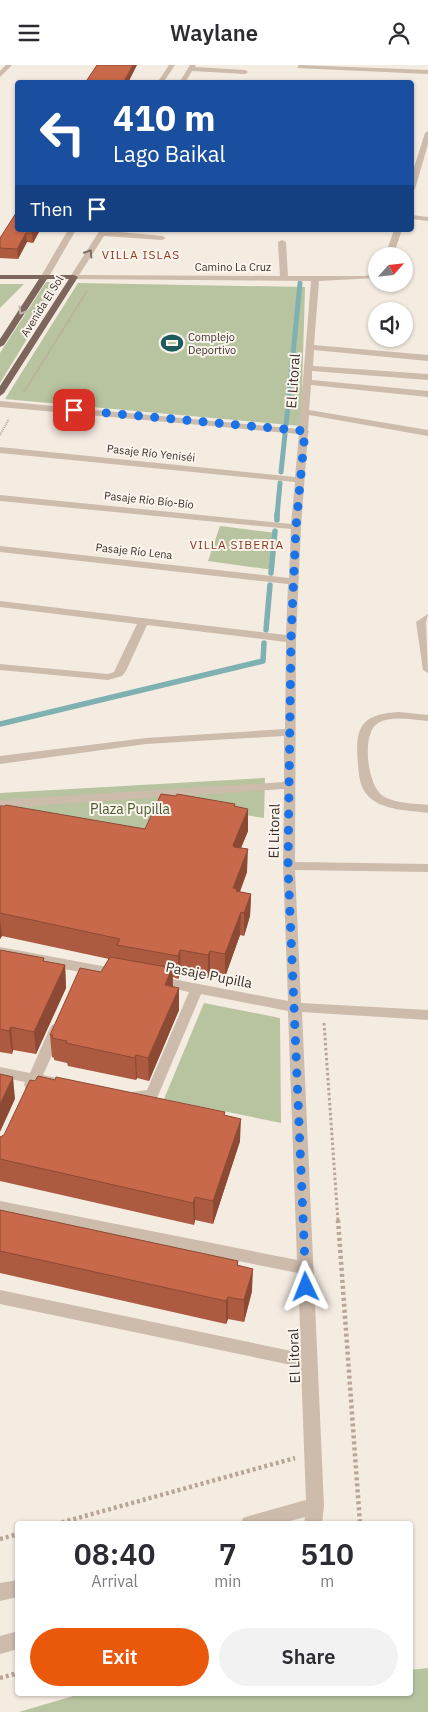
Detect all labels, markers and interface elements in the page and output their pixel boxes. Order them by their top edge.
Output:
text: Waylane [170,18,258,47]
icon: menu [15,19,43,47]
icon: person [385,19,413,47]
text: 410 m [113,95,216,141]
icon: left [30,100,95,165]
text: Lago Baikal [113,139,226,168]
icon: arrive [83,195,111,223]
text: Then [30,197,73,221]
district label: VILLA ISLAS [102,247,180,262]
north arrow [368,247,412,293]
map controls [368,247,413,347]
one-way arrow [83,250,92,259]
street label: Camino La Cruz [195,260,271,274]
street label: Avenida El Sol [18,273,66,339]
button: sound [368,302,413,347]
one-way arrow [19,306,28,315]
sports icon: Complejo Deportivo [159,330,185,356]
place label: Complejo Deportivo [188,330,236,357]
street label: El Litoral [282,353,304,409]
pin [53,389,95,431]
icon: arrive [60,396,88,424]
street label: Pasaje Río Yeniséi [106,441,196,465]
street label: Pasaje Río Bío-Bío [103,488,195,512]
district label: VILLA SIBERIA [190,537,284,552]
street label: Pasaje Río Lena [95,540,173,562]
park label: Plaza Pupilla [90,800,171,818]
street label: El Litoral [265,803,283,859]
street label: Pasaje Pupilla [164,958,254,992]
position arrow [279,1260,331,1312]
street label: El Litoral [284,1328,304,1384]
text: 08:40 [74,1534,155,1573]
text: 7 [219,1534,237,1573]
text: 510 [300,1534,354,1573]
text: Arrival [91,1571,138,1591]
text: min [214,1571,241,1591]
text: m [320,1571,334,1591]
button: Exit [30,1628,209,1686]
button: Share [219,1628,398,1686]

